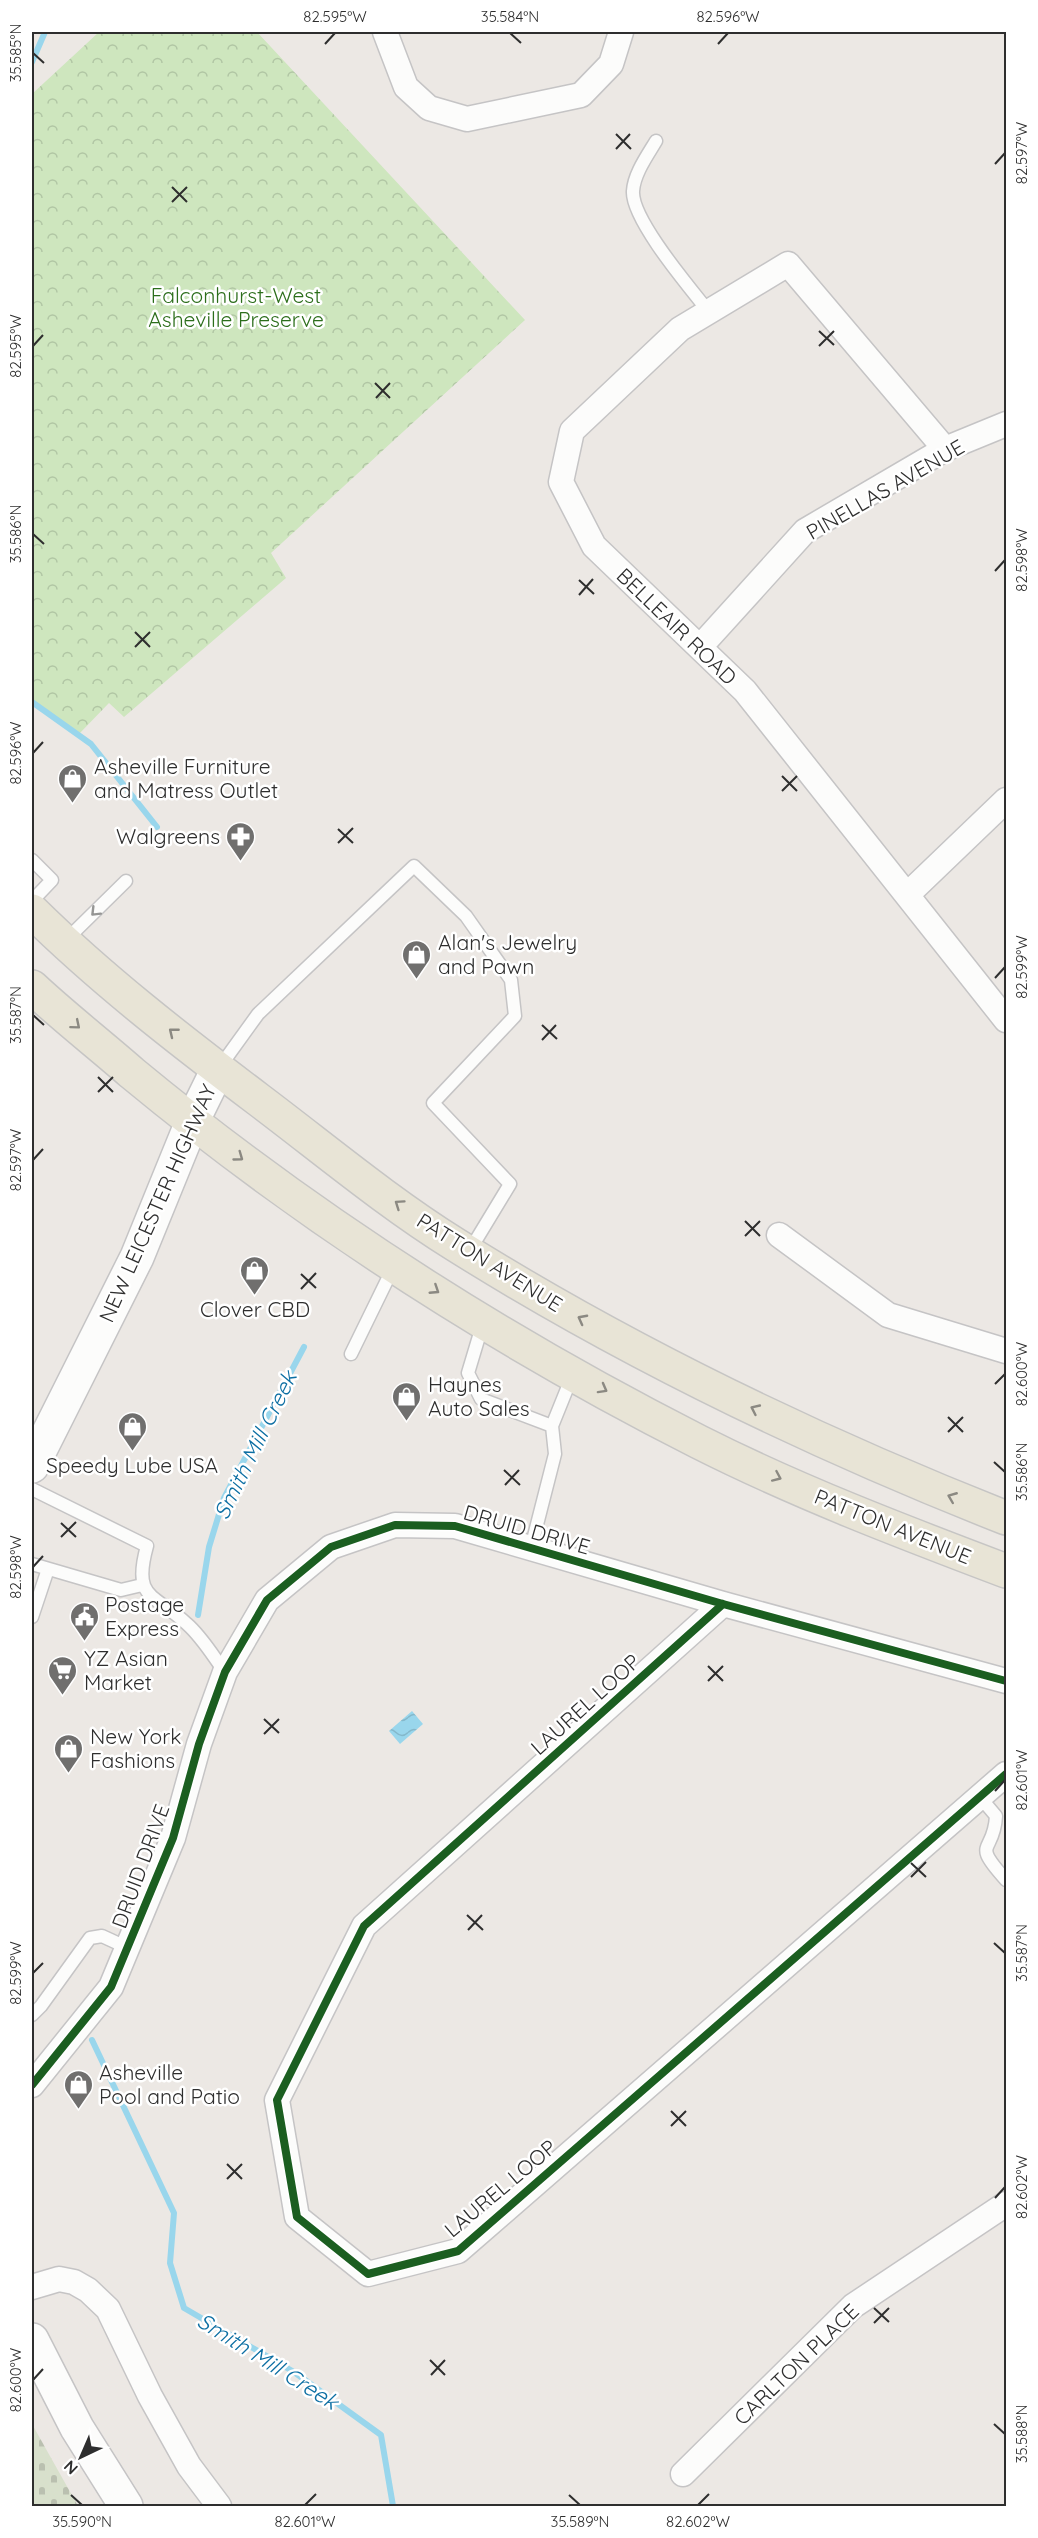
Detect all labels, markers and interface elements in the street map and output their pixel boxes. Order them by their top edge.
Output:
text: 82.595°W [303,7,367,26]
text: 35.584°N [481,7,539,26]
text: 82.596°W [696,7,760,26]
text: 35.585°N [6,24,25,82]
text: 82.597°W [1012,121,1031,184]
park label: Falconhurst-West Asheville Preserve [148,282,324,332]
text: 82.595°W [6,314,25,378]
street label: PINELLAS AVENUE [801,433,969,545]
text: 35.586°N [6,505,25,563]
text: 82.598°W [1012,528,1031,592]
street label: BELLEAIR ROAD [611,562,743,690]
text: 82.596°W [6,721,25,785]
place label: Asheville Furniture and Matress Outlet [94,753,278,803]
shop icon: Asheville Furniture and Matress Outlet [57,762,89,804]
pharmacy icon: Walgreens [225,820,257,862]
place label: Walgreens [116,823,220,849]
one-way arrow [91,904,102,915]
place label: Alan's Jewelry and Pawn [438,929,577,979]
text: 82.599°W [1012,935,1031,999]
shop icon: Alan's Jewelry and Pawn [401,938,433,980]
text: 35.587°N [6,986,25,1044]
one-way arrow [69,1018,80,1029]
one-way arrow [168,1028,179,1039]
street label: NEW LEICESTER HIGHWAY [93,1080,221,1326]
text: 82.597°W [6,1128,25,1191]
one-way arrow [232,1150,243,1161]
one-way arrow [395,1201,406,1212]
street label: PATTON AVENUE [412,1207,568,1317]
shop icon: Clover CBD [239,1254,271,1296]
one-way arrow [428,1283,439,1294]
place label: Clover CBD [200,1296,310,1322]
one-way arrow [578,1315,588,1326]
text: 82.600°W [1012,1341,1031,1406]
water label: Smith Mill Creek [207,1364,304,1524]
place label: Haynes Auto Sales [428,1371,530,1421]
shop icon: Haynes Auto Sales [391,1380,423,1422]
one-way arrow [596,1382,607,1393]
one-way arrow [750,1405,761,1417]
shop icon: Speedy Lube USA [116,1410,148,1452]
text: 35.586°N [1012,1443,1031,1501]
place label: Speedy Lube USA [46,1452,218,1478]
one-way arrow [770,1470,781,1482]
street label: PATTON AVENUE [811,1483,975,1569]
one-way arrow [947,1492,958,1504]
street label: DRUID DRIVE [461,1499,593,1559]
text: 82.598°W [6,1535,25,1599]
place label: Postage Express [105,1591,184,1641]
public building icon: Postage Express [68,1600,100,1642]
place label: YZ Asian Market [84,1645,168,1695]
street label: LAUREL LOOP [525,1648,645,1760]
supermarket icon: YZ Asian Market [47,1654,79,1696]
place label: New York Fashions [90,1723,182,1773]
shop icon: New York Fashions [53,1732,85,1774]
text: 82.601°W [1012,1749,1031,1811]
street label: DRUID DRIVE [105,1800,175,1932]
text: 35.587°N [1012,1924,1031,1982]
text: 82.599°W [6,1941,25,2005]
place label: Asheville Pool and Patio [99,2059,240,2109]
shop icon: Asheville Pool and Patio [62,2068,94,2110]
street label: LAUREL LOOP [439,2134,561,2242]
text: 82.602°W [1012,2155,1031,2219]
street label: CARLTON PLACE [728,2298,864,2430]
water label: Smith Mill Creek [192,2306,346,2417]
text: 82.600°W [6,2347,25,2412]
text: 35.588°N [1012,2405,1031,2463]
north arrow [51,2427,111,2487]
text: N [59,2457,82,2479]
text: 35.590°N [52,2512,112,2531]
text: 82.601°W [274,2512,336,2531]
text: 35.589°N [551,2512,609,2531]
text: 82.602°W [666,2512,730,2531]

